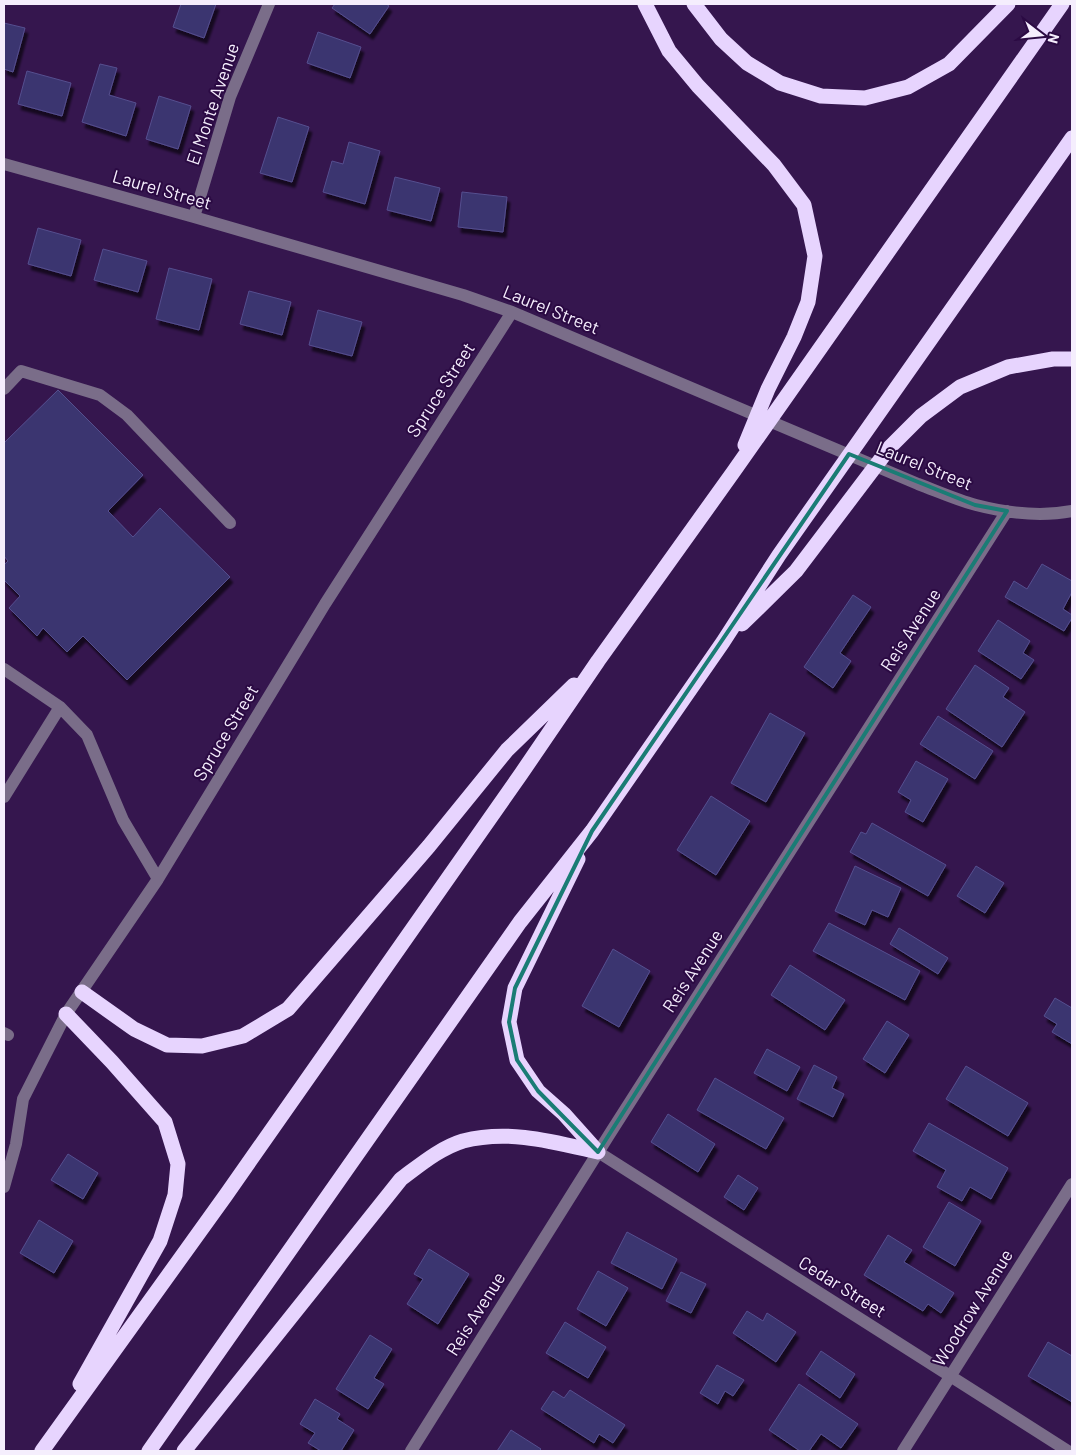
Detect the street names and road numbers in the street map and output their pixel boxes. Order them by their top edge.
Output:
street label: El Monte Avenue [181,40,243,168]
street label: Laurel Street [110,164,214,214]
street label: Laurel Street [500,280,603,338]
street label: Spruce Street [401,338,479,441]
street label: Laurel Street [873,436,976,494]
street label: Reis Avenue [875,584,945,675]
street label: Spruce Street [188,680,262,785]
street label: Reis Avenue [657,925,727,1016]
street label: Woodrow Avenue [927,1245,1017,1370]
street label: Cedar Street [795,1251,890,1322]
street label: Reis Avenue [441,1268,510,1359]

